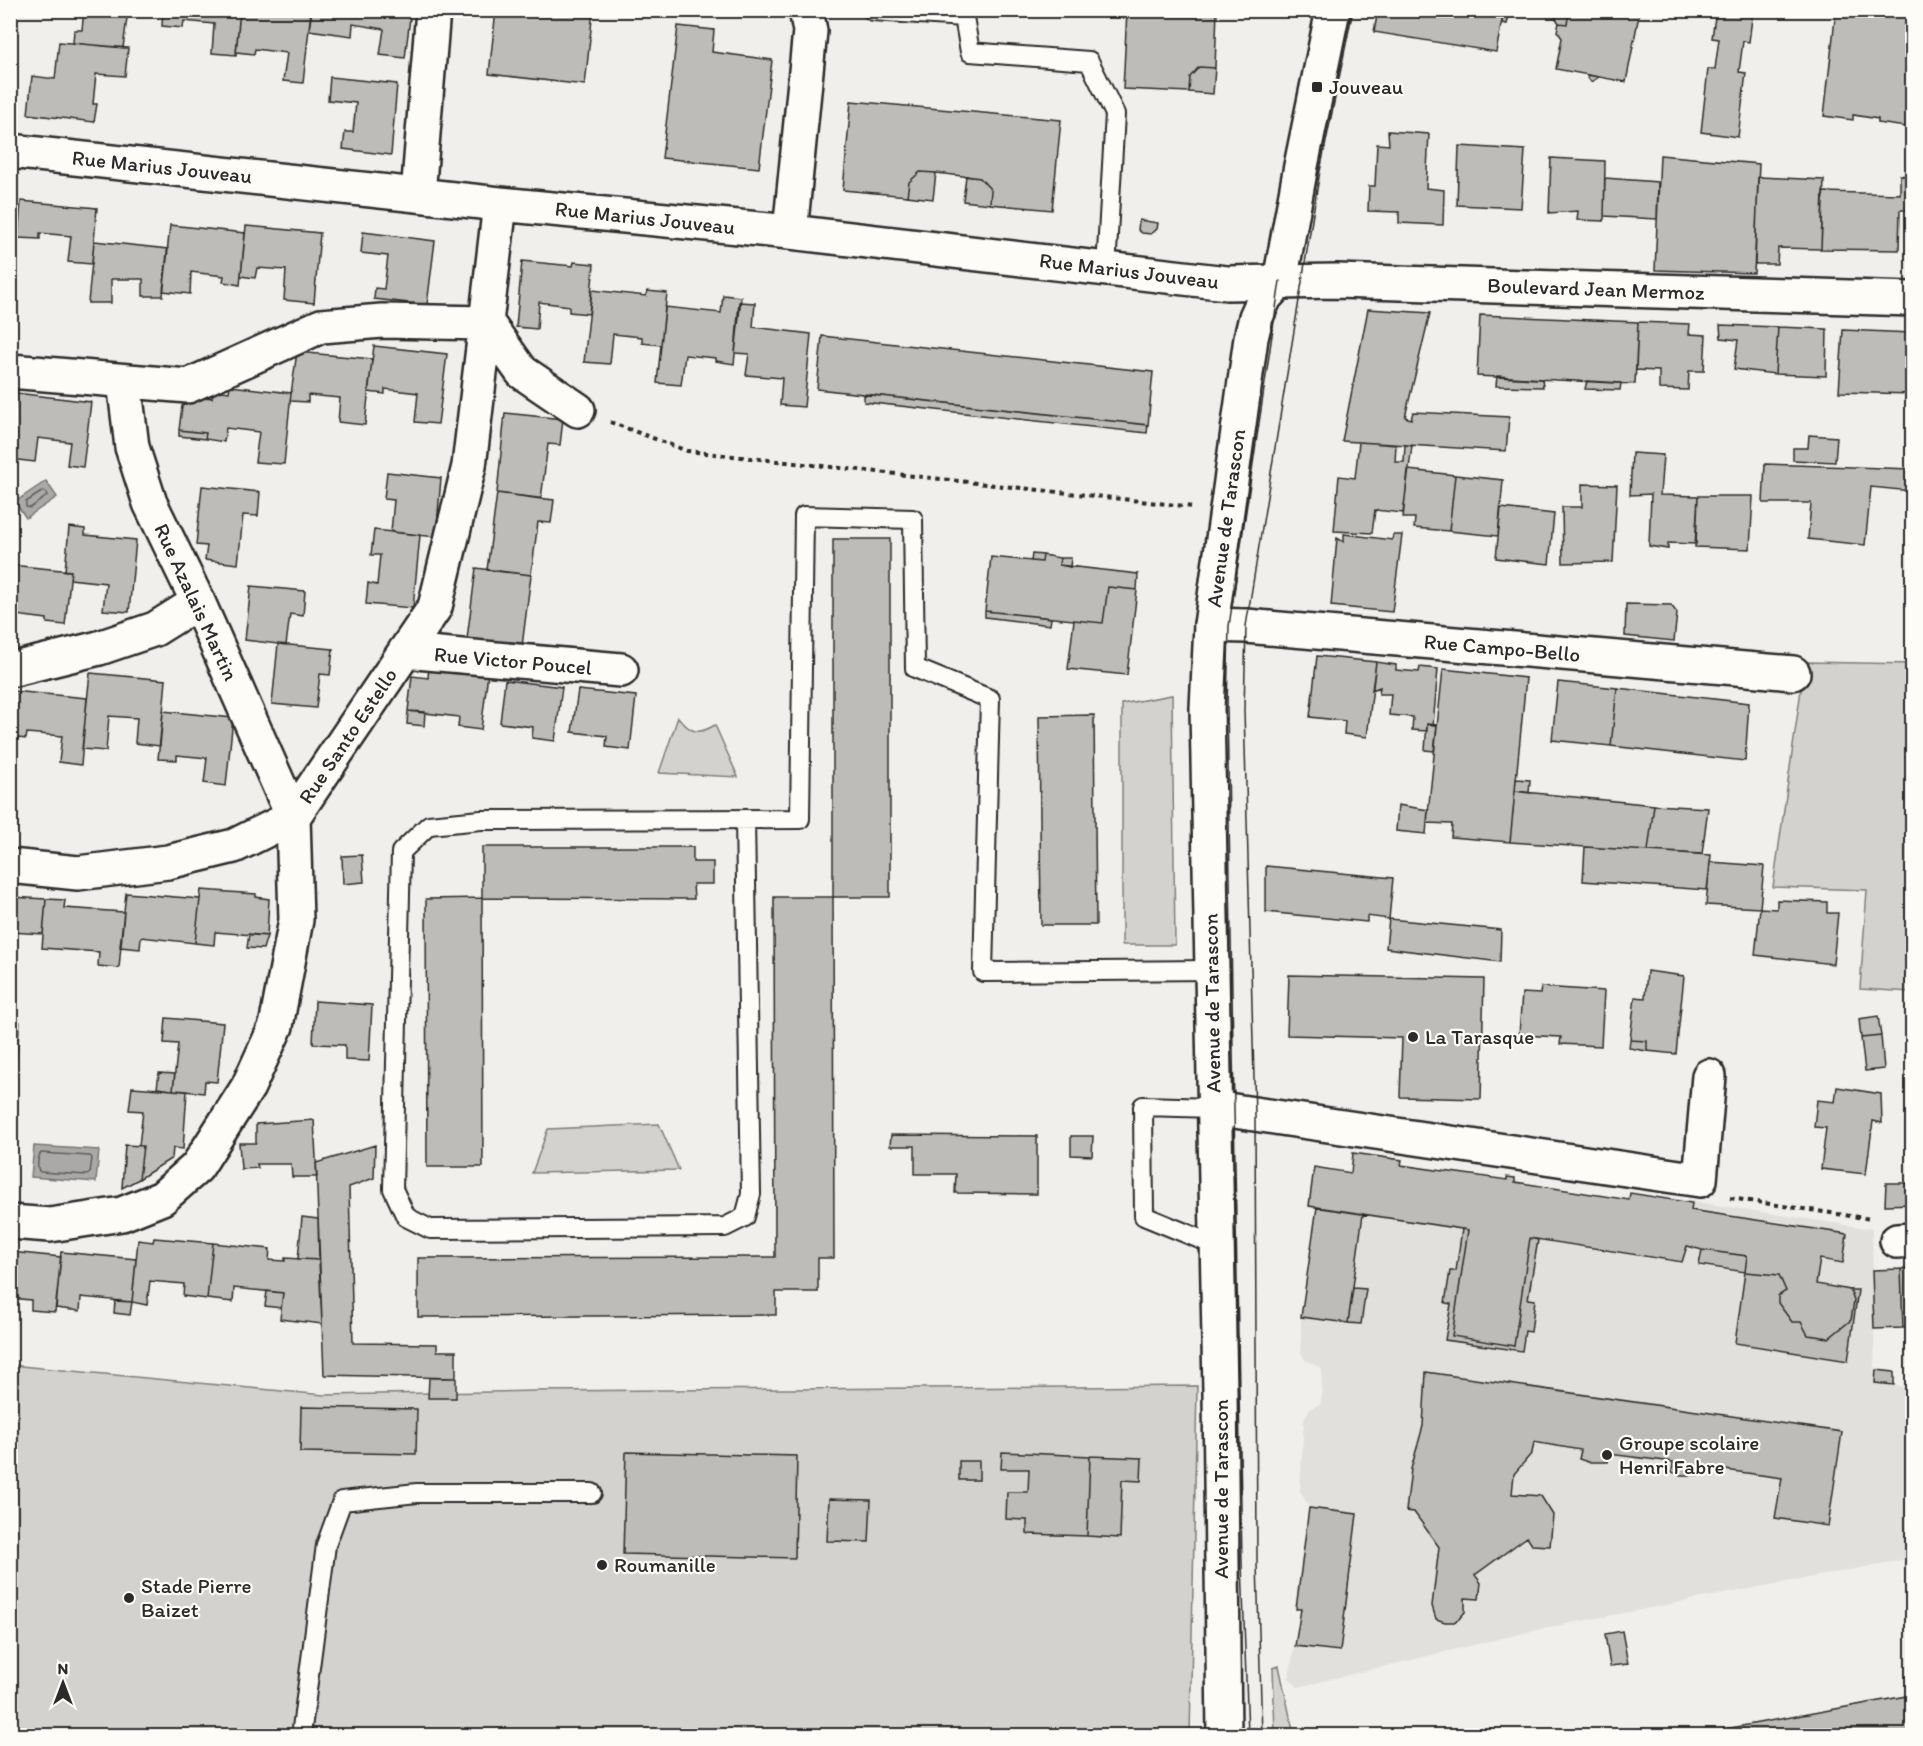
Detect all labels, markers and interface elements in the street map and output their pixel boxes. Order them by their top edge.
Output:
place label: Jouveau [1329,74,1403,99]
marker: Jouveau [1310,80,1324,94]
street label: Rue Marius Jouveau [71,145,254,188]
street label: Rue Marius Jouveau [554,196,737,239]
street label: Rue Marius Jouveau [1038,247,1221,294]
street label: Boulevard Jean Mermoz [1487,272,1706,305]
street label: Avenue de Tarascon [1201,427,1250,609]
street label: Rue Azalais Martin [149,519,244,684]
street label: Rue Campo-Bello [1423,628,1581,667]
street label: Rue Victor Poucel [433,641,593,680]
street label: Rue Santo Estello [293,663,402,808]
street label: Avenue de Tarascon [1197,913,1226,1093]
place label: La Tarasque [1425,1024,1534,1049]
marker: La Tarasque [1406,1030,1420,1044]
street label: Avenue de Tarascon [1208,1399,1233,1579]
place label: Groupe scolaire Henri Fabre [1619,1430,1759,1479]
marker: Groupe scolaire Henri Fabre [1600,1448,1614,1462]
place label: Roumanille [614,1552,716,1577]
marker: Roumanille [595,1558,609,1572]
place label: Stade Pierre Baizet [141,1573,252,1622]
marker: Stade Pierre Baizet [122,1591,136,1605]
north arrow [33,1653,93,1713]
text: N [58,1659,68,1678]

